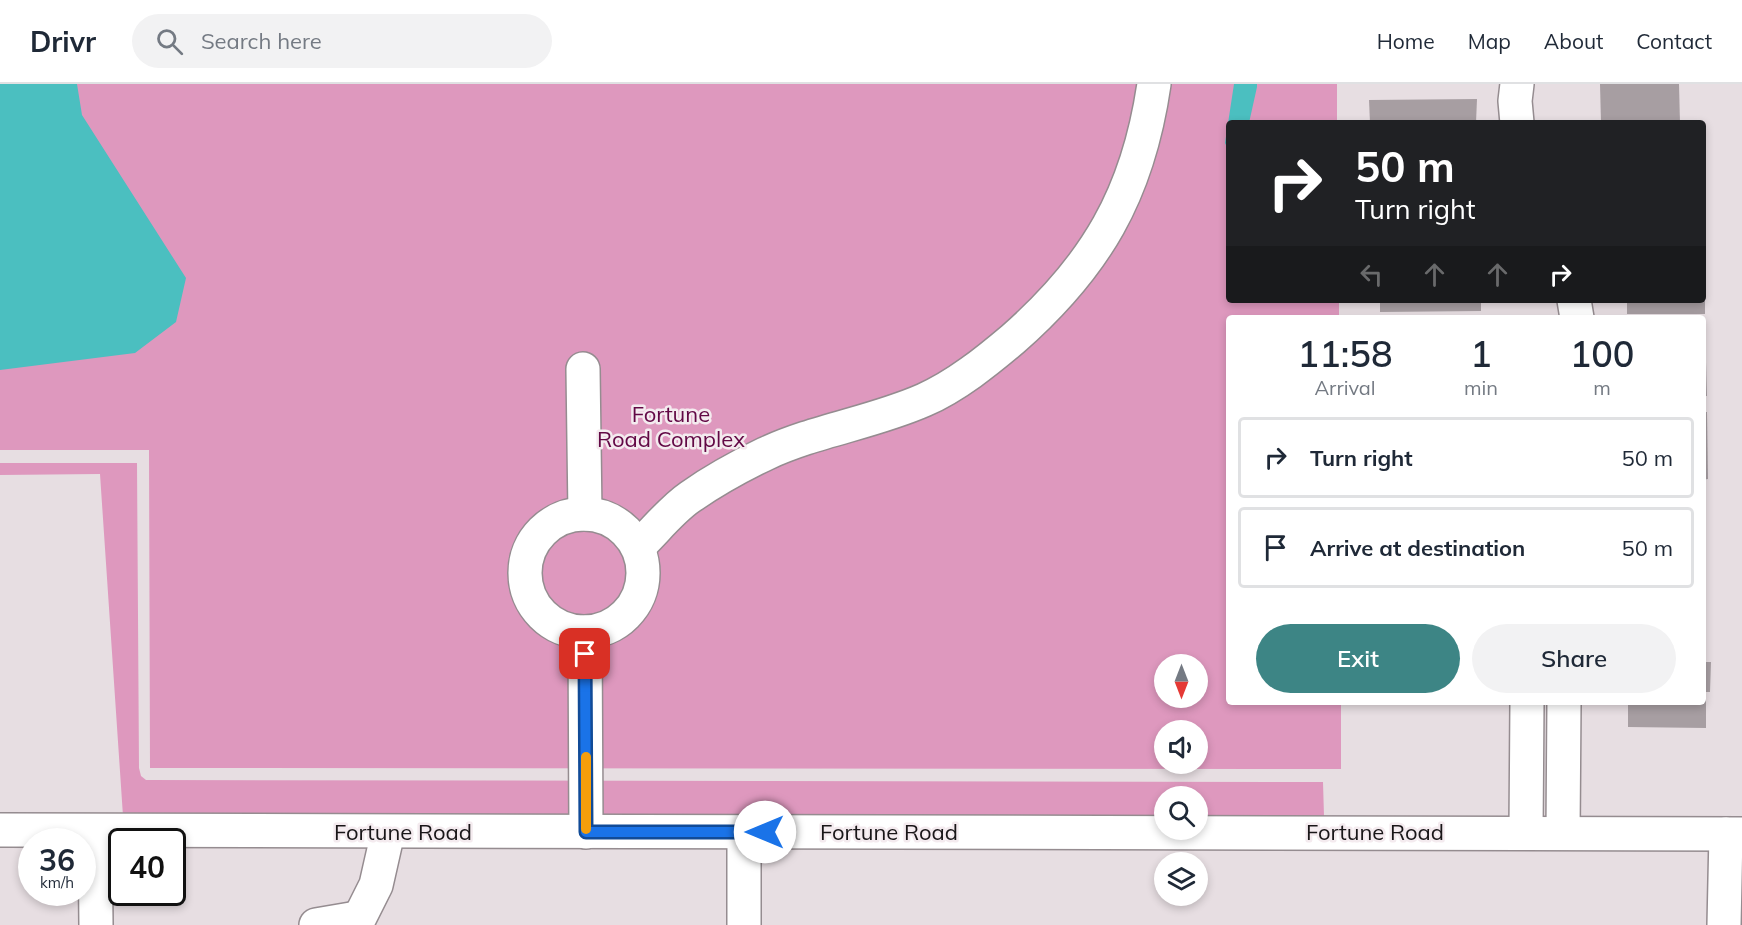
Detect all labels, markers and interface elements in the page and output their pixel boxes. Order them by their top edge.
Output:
search box [132,14,552,68]
text: Drivr [30,24,96,59]
icon: search [153,25,186,58]
text: Search here [201,27,322,55]
text: Home [1377,28,1435,54]
text: Map [1468,28,1511,54]
text: About [1544,28,1603,54]
text: Contact [1636,28,1712,54]
text: 50 m [1355,140,1455,193]
icon: right [1256,144,1334,222]
text: Turn right [1355,192,1475,226]
icon: left [1355,258,1388,291]
icon: ahead [1418,258,1451,291]
icon: ahead [1481,258,1514,291]
icon: right [1544,258,1577,291]
text: 11:58 [1298,331,1392,376]
text: 1 [1470,331,1492,376]
text: 100 [1570,331,1634,376]
text: Arrival [1314,375,1376,400]
text: min [1464,375,1498,400]
text: m [1593,375,1611,400]
park label: Fortune Road Complex [597,400,745,453]
icon: right [1259,441,1292,474]
text: Turn right [1310,444,1413,472]
text: 50 m [1622,444,1673,472]
icon: arrive [1259,531,1292,564]
text: Arrive at destination [1310,534,1525,562]
text: 50 m [1622,534,1673,562]
button: Exit [1256,624,1460,693]
button: Share [1472,624,1676,693]
pin [559,628,610,679]
icon: arrive [568,637,601,670]
north arrow [1154,654,1208,708]
map controls [1154,654,1208,906]
button: sound [1154,720,1208,774]
button: search [1154,786,1208,840]
position arrow [733,800,797,864]
street label: Fortune Road [334,818,472,846]
street label: Fortune Road [820,818,958,846]
street label: Fortune Road [1306,818,1444,846]
speed limit sign: 40 [108,828,186,906]
text: 36 [39,841,75,879]
button: layers [1154,852,1208,906]
text: km/h [40,873,74,892]

